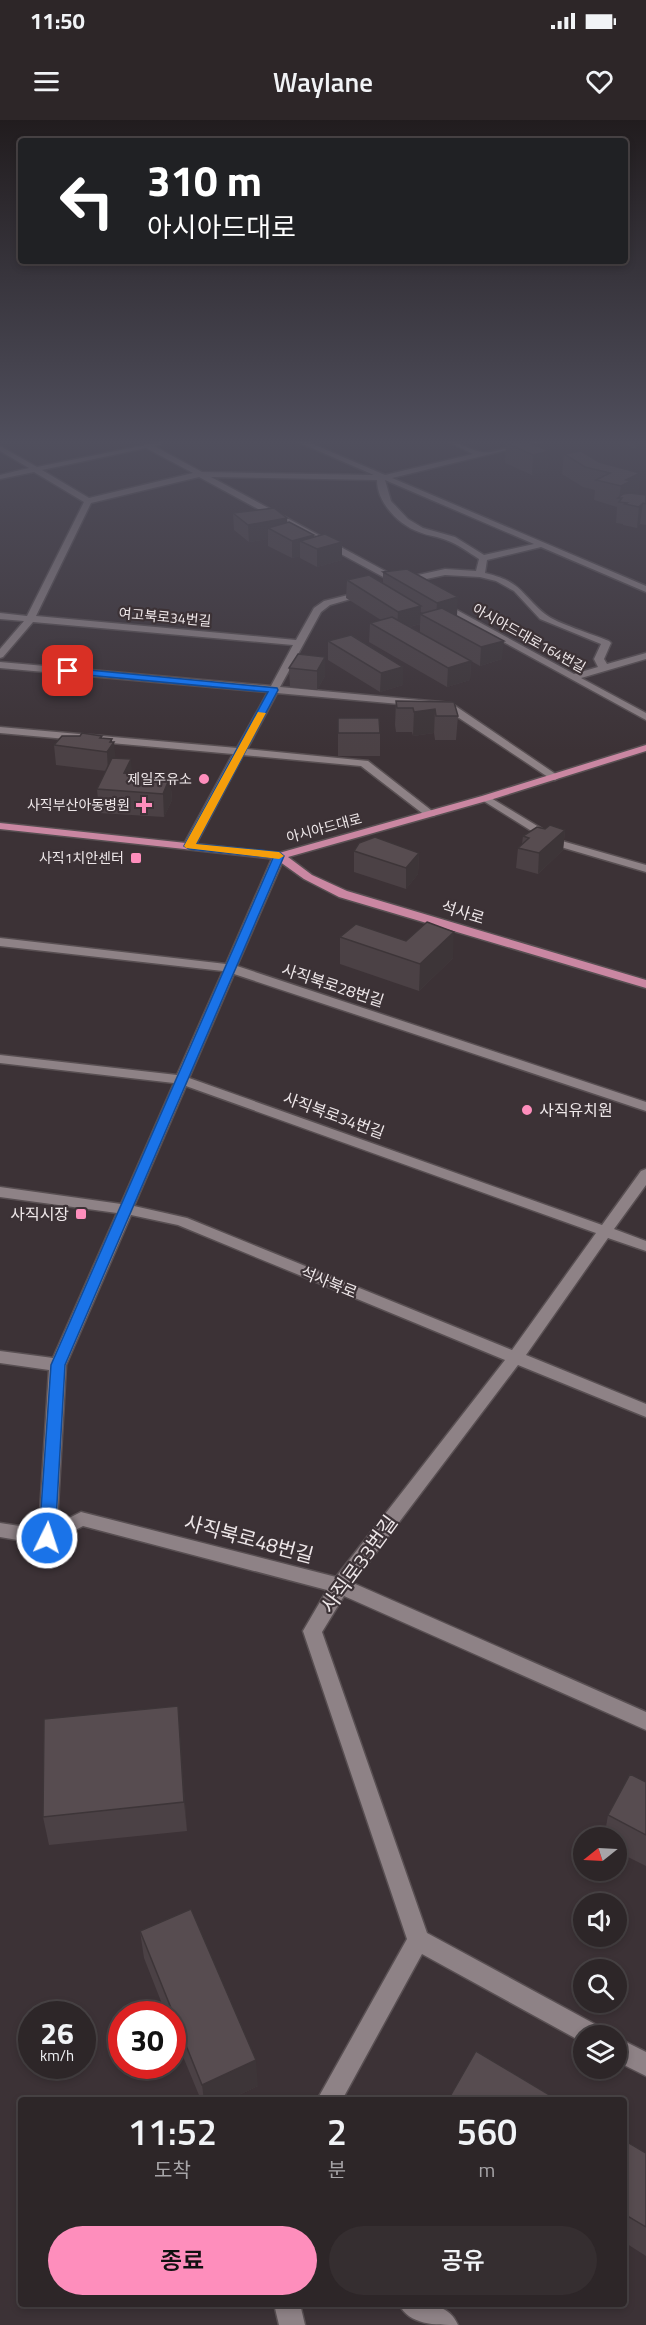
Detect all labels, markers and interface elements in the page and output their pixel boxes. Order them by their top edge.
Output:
text: 11:50 [30,4,85,38]
text: Waylane [273,61,373,102]
icon: menu [30,65,63,98]
icon: heart [583,65,616,98]
text: 310 m [147,148,262,212]
icon: left [48,162,126,240]
text: 아시아드대로 [147,206,296,247]
street label: 아시아드대로164번길 [469,598,590,677]
street label: 여고북로34번길 [118,602,212,631]
pin [42,645,93,696]
icon: arrive [51,654,84,687]
place label: 제일주유소 [128,768,192,789]
marker: 제일주유소 [197,772,211,786]
place label: 사직부산아동병원 [27,794,130,815]
marker: 사직부산아동병원 [135,796,153,814]
street label: 아시아드대로 [284,807,364,848]
place label: 사직1치안센터 [39,847,124,868]
marker: 사직1치안센터 [129,851,143,865]
street label: 석사로 [438,894,488,930]
street label: 사직북로28번길 [279,957,387,1013]
street label: 사직북로34번길 [280,1086,388,1144]
place label: 사직유치원 [539,1098,613,1122]
marker: 사직유치원 [520,1103,534,1117]
place label: 사직시장 [10,1202,69,1226]
marker: 사직시장 [74,1207,88,1221]
street label: 석사북로 [297,1260,361,1304]
position arrow [15,1506,79,1570]
street label: 사직북로48번길 [181,1506,317,1571]
street label: 사직로33번길 [312,1508,405,1619]
north arrow [573,1827,627,1881]
map controls [573,1827,627,2079]
button: sound [573,1893,627,1947]
button: search [573,1959,627,2013]
speed limit sign: 30 [108,2001,186,2079]
text: 26 [40,2010,74,2056]
button: layers [573,2025,627,2079]
text: km/h [40,2044,74,2067]
text: 11:52 [128,2104,217,2159]
text: 2 [327,2104,347,2159]
text: 560 [457,2104,517,2159]
text: 도착 [154,2154,191,2185]
text: 분 [328,2154,346,2185]
text: m [479,2154,495,2185]
button: 종료 [48,2226,317,2295]
button: 공유 [329,2226,597,2295]

